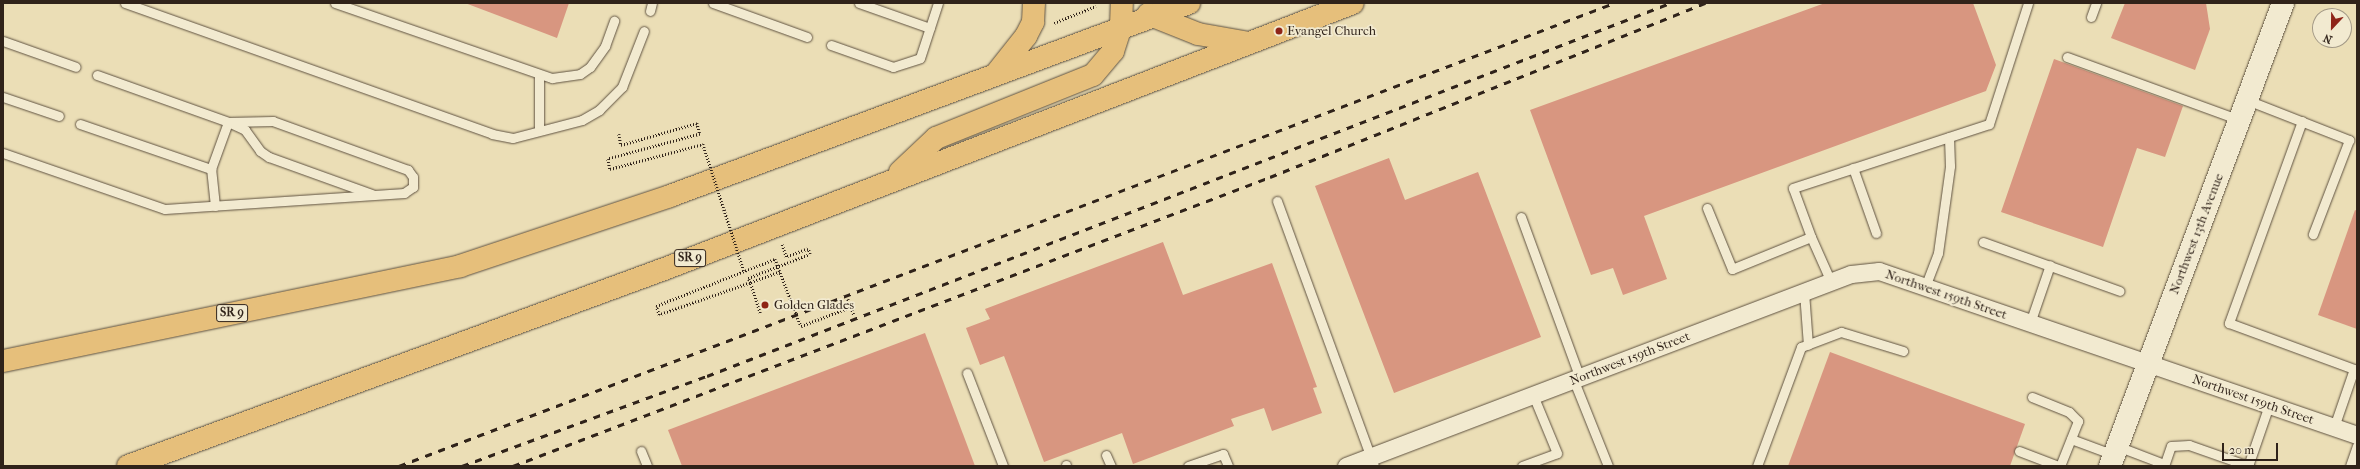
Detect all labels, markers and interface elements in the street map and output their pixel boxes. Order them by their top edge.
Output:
north arrow [2312,8,2352,48]
place label: Evangel Church [1287,23,1376,39]
marker: Evangel Church [1274,26,1284,36]
text: N [2321,31,2334,46]
street label: Northwest 13th Avenue [2167,171,2227,297]
road number: SR 9 [674,248,706,268]
street label: Northwest 159th Street [1883,267,2009,323]
place label: Golden Glades [774,297,854,313]
marker: Golden Glades [759,299,771,311]
road number: SR 9 [216,303,248,323]
street label: Northwest 159th Street [1568,329,1692,389]
street label: Northwest 159th Street [2190,372,2316,428]
scale bar [2224,435,2280,461]
text: 20 m [2229,443,2254,457]

